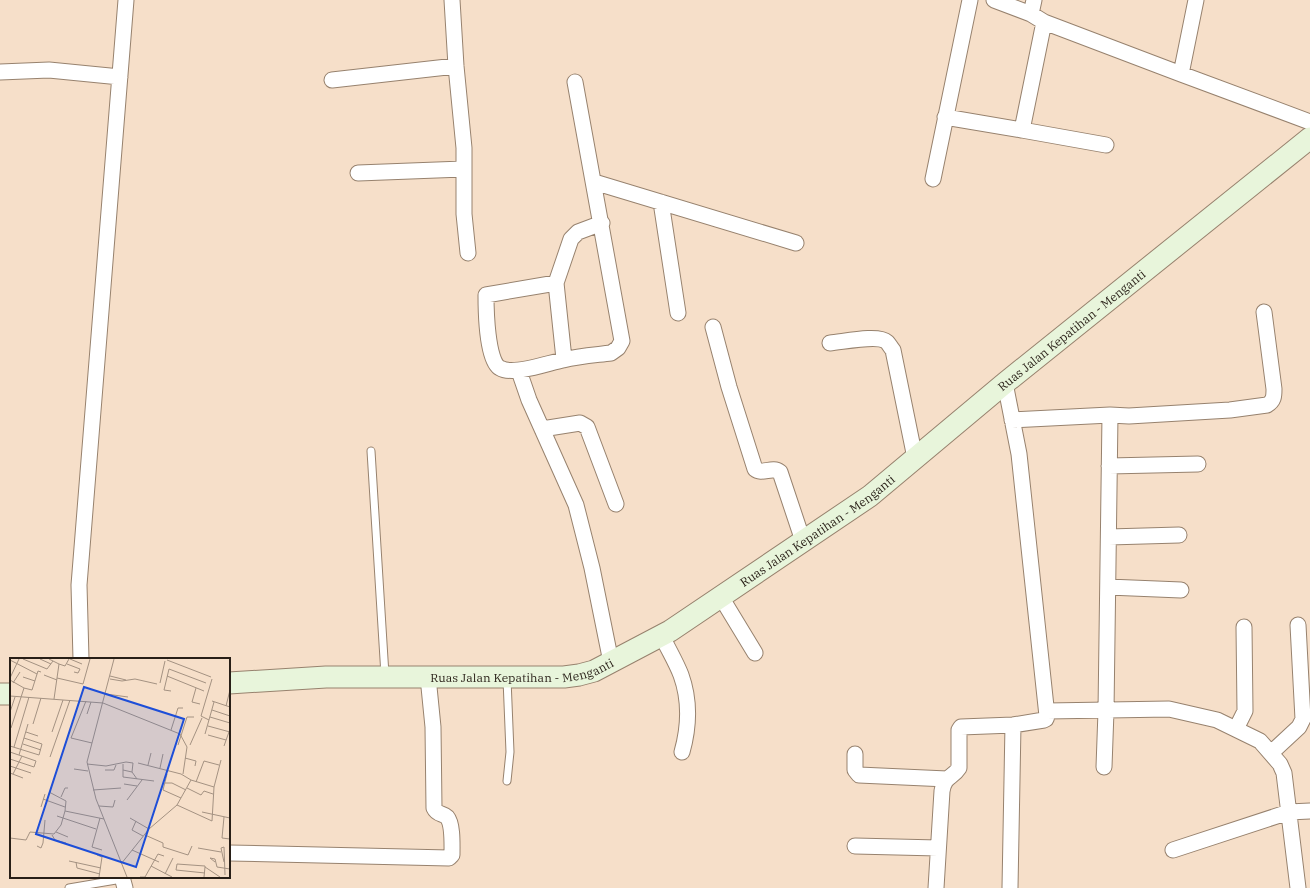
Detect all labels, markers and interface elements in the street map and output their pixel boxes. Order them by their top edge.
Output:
street label: Ruas Jalan Kepatihan - Menganti [994,266,1148,394]
street label: Ruas Jalan Kepatihan - Menganti [737,471,898,589]
street label: Ruas Jalan Kepatihan - Menganti [430,655,616,685]
inset map [10,658,230,878]

